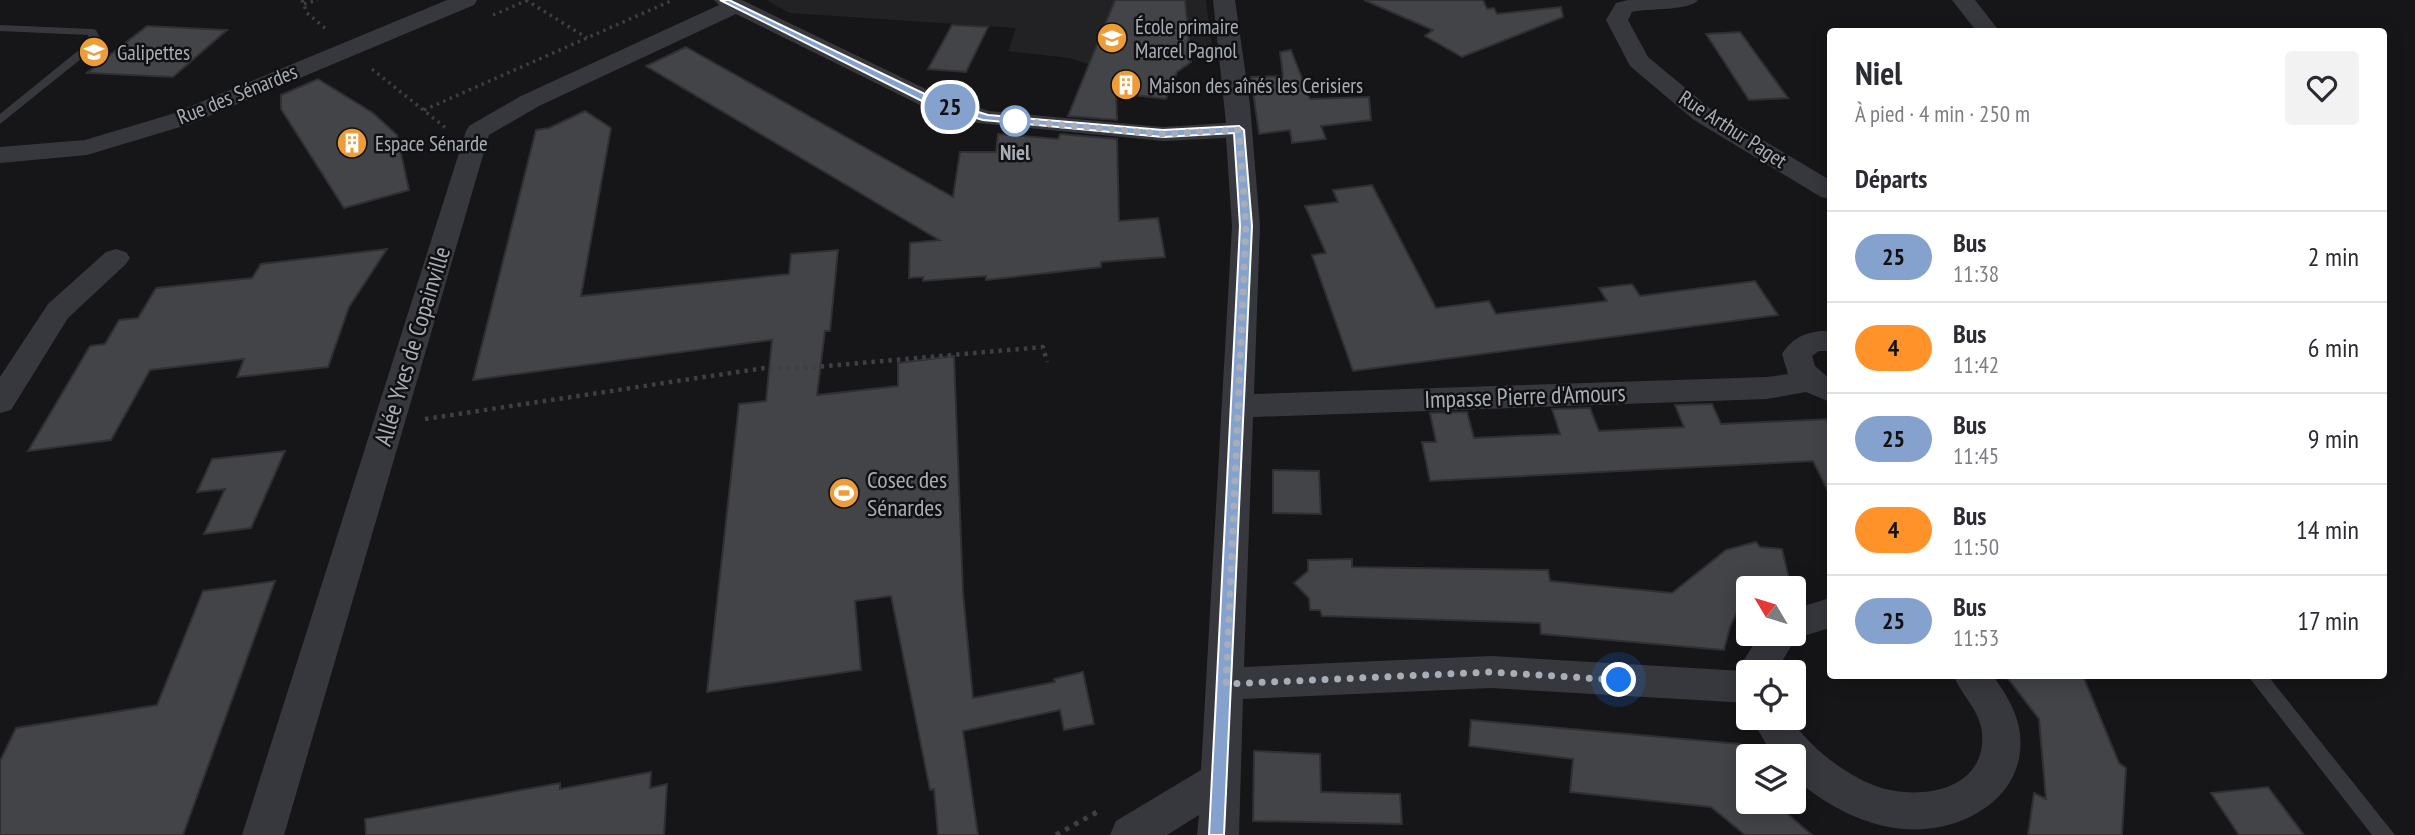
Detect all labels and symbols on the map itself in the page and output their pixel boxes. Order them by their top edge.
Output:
place label: École primaire Marcel Pagnol [1135,13,1239,64]
school or university icon: École primaire Marcel Pagnol [1095,21,1129,55]
school or university icon: Galipettes [77,35,111,69]
place label: Galipettes [117,39,190,66]
street label: Rue des Sénardes [173,58,301,130]
building icon: Maison des aînés les Cerisiers [1109,68,1143,102]
place label: Maison des aînés les Cerisiers [1149,72,1363,99]
line badge: 25 [918,84,982,130]
street label: Rue Arthur Paget [1674,84,1792,174]
marker: Niel [1000,106,1030,136]
building icon: Espace Sénarde [335,126,369,160]
place label: Espace Sénarde [375,130,488,157]
place label: Niel [1000,139,1031,166]
street label: Allée Yves de Copainville [367,243,457,449]
street label: Impasse Pierre d'Amours [1424,377,1626,415]
place label: Cosec des Sénardes [867,464,947,523]
sports icon: Cosec des Sénardes [827,476,861,510]
north arrow [1736,576,1806,646]
your location [1601,662,1636,697]

